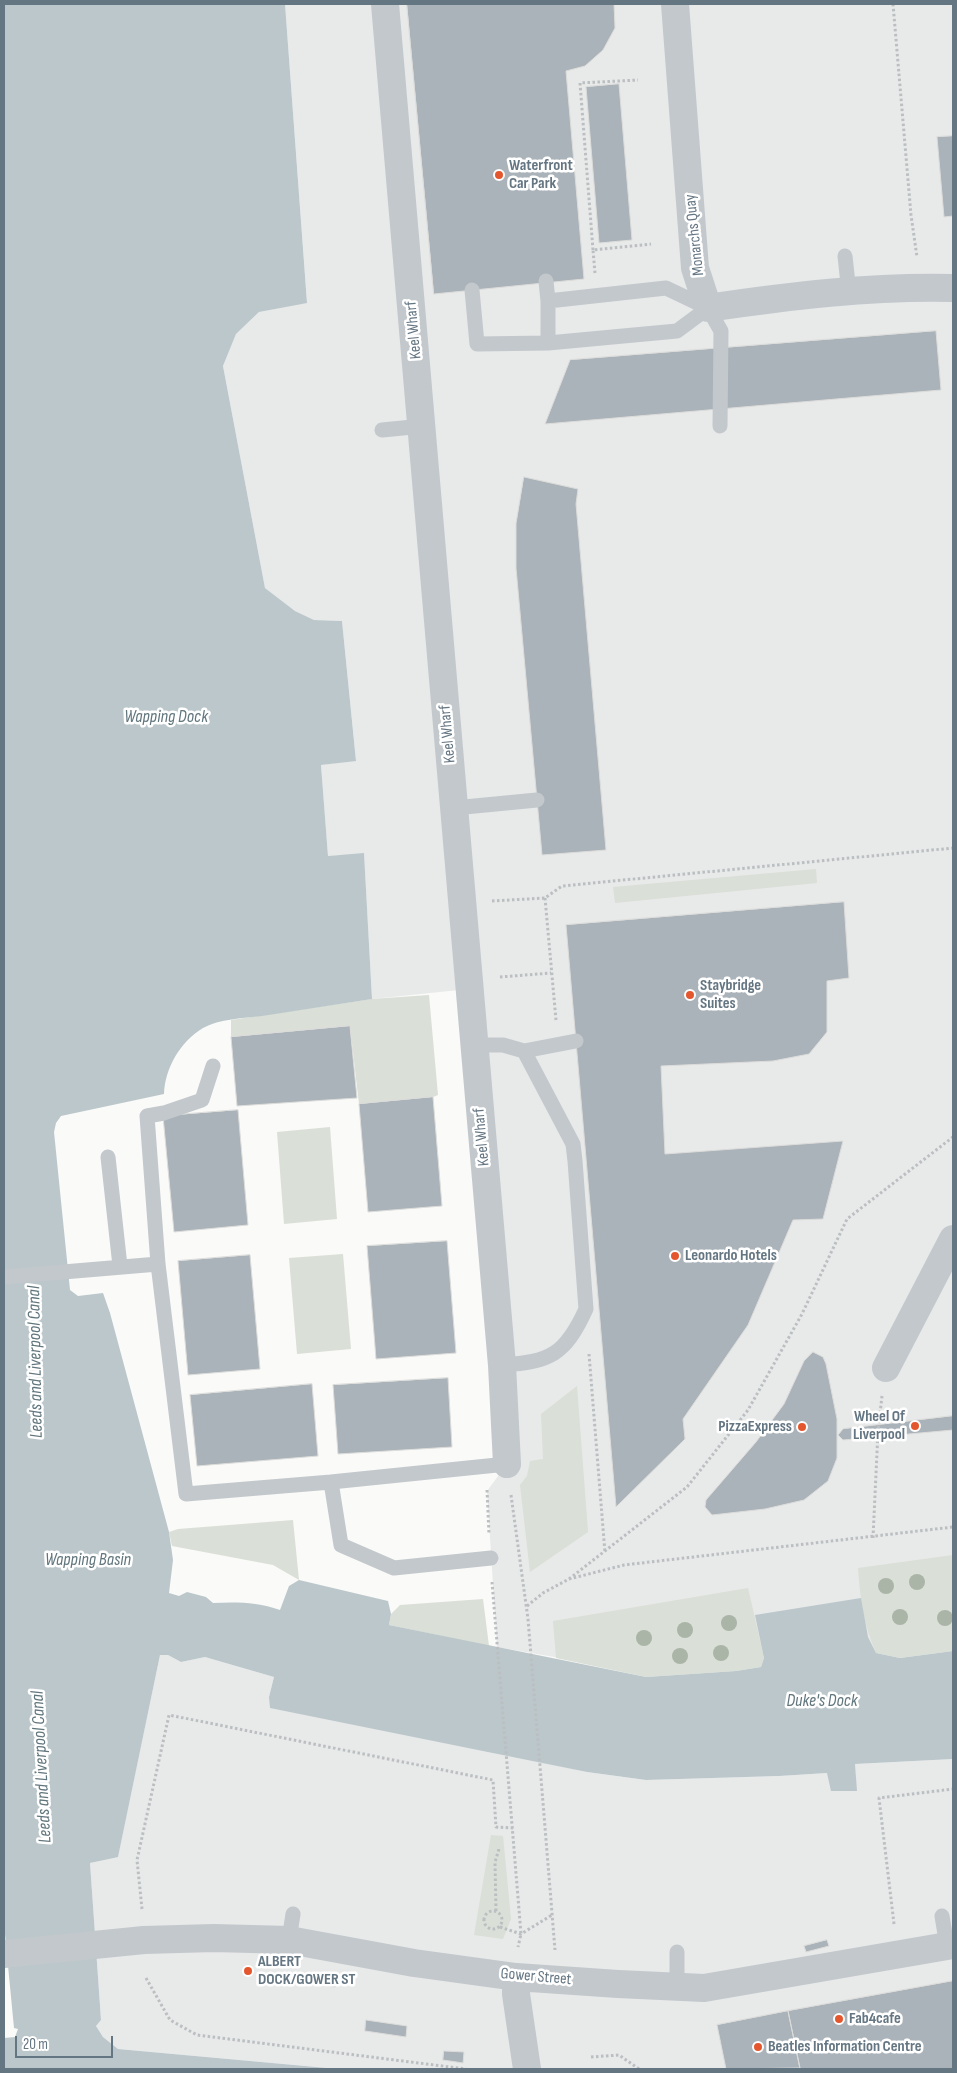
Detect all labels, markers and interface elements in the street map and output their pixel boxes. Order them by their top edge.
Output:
place label: Waterfront Car Park [509,156,573,194]
marker: Waterfront Car Park [493,169,505,181]
street label: Monarchs Quay [681,193,709,277]
street label: Keel Wharf [402,300,426,360]
street label: Keel Wharf [436,704,460,764]
water label: Wapping Dock [124,706,208,728]
place label: Staybridge Suites [700,976,761,1014]
marker: Staybridge Suites [684,989,696,1001]
street label: Keel Wharf [470,1107,494,1167]
place label: Leonardo Hotels [685,1246,777,1266]
marker: Leonardo Hotels [669,1250,681,1262]
water label: Leeds and Liverpool Canal [24,1286,48,1438]
place label: Wheel Of Liverpool [853,1407,905,1445]
place label: PizzaExpress [718,1417,792,1437]
marker: Wheel Of Liverpool [909,1420,921,1432]
marker: PizzaExpress [796,1421,808,1433]
water label: Wapping Basin [45,1549,131,1571]
water label: Leeds and Liverpool Canal [27,1690,57,1844]
water label: Duke's Dock [786,1690,858,1712]
place label: ALBERT DOCK/GOWER ST [258,1952,355,1990]
street label: Gower Street [500,1964,572,1990]
marker: ALBERT DOCK/GOWER ST [242,1965,254,1977]
place label: Fab4cafe [849,2009,901,2029]
marker: Fab4cafe [833,2013,845,2025]
scale bar [18,2026,115,2058]
text: 20 m [23,2035,48,2054]
place label: Beatles Information Centre [768,2037,922,2057]
marker: Beatles Information Centre [752,2041,764,2053]

